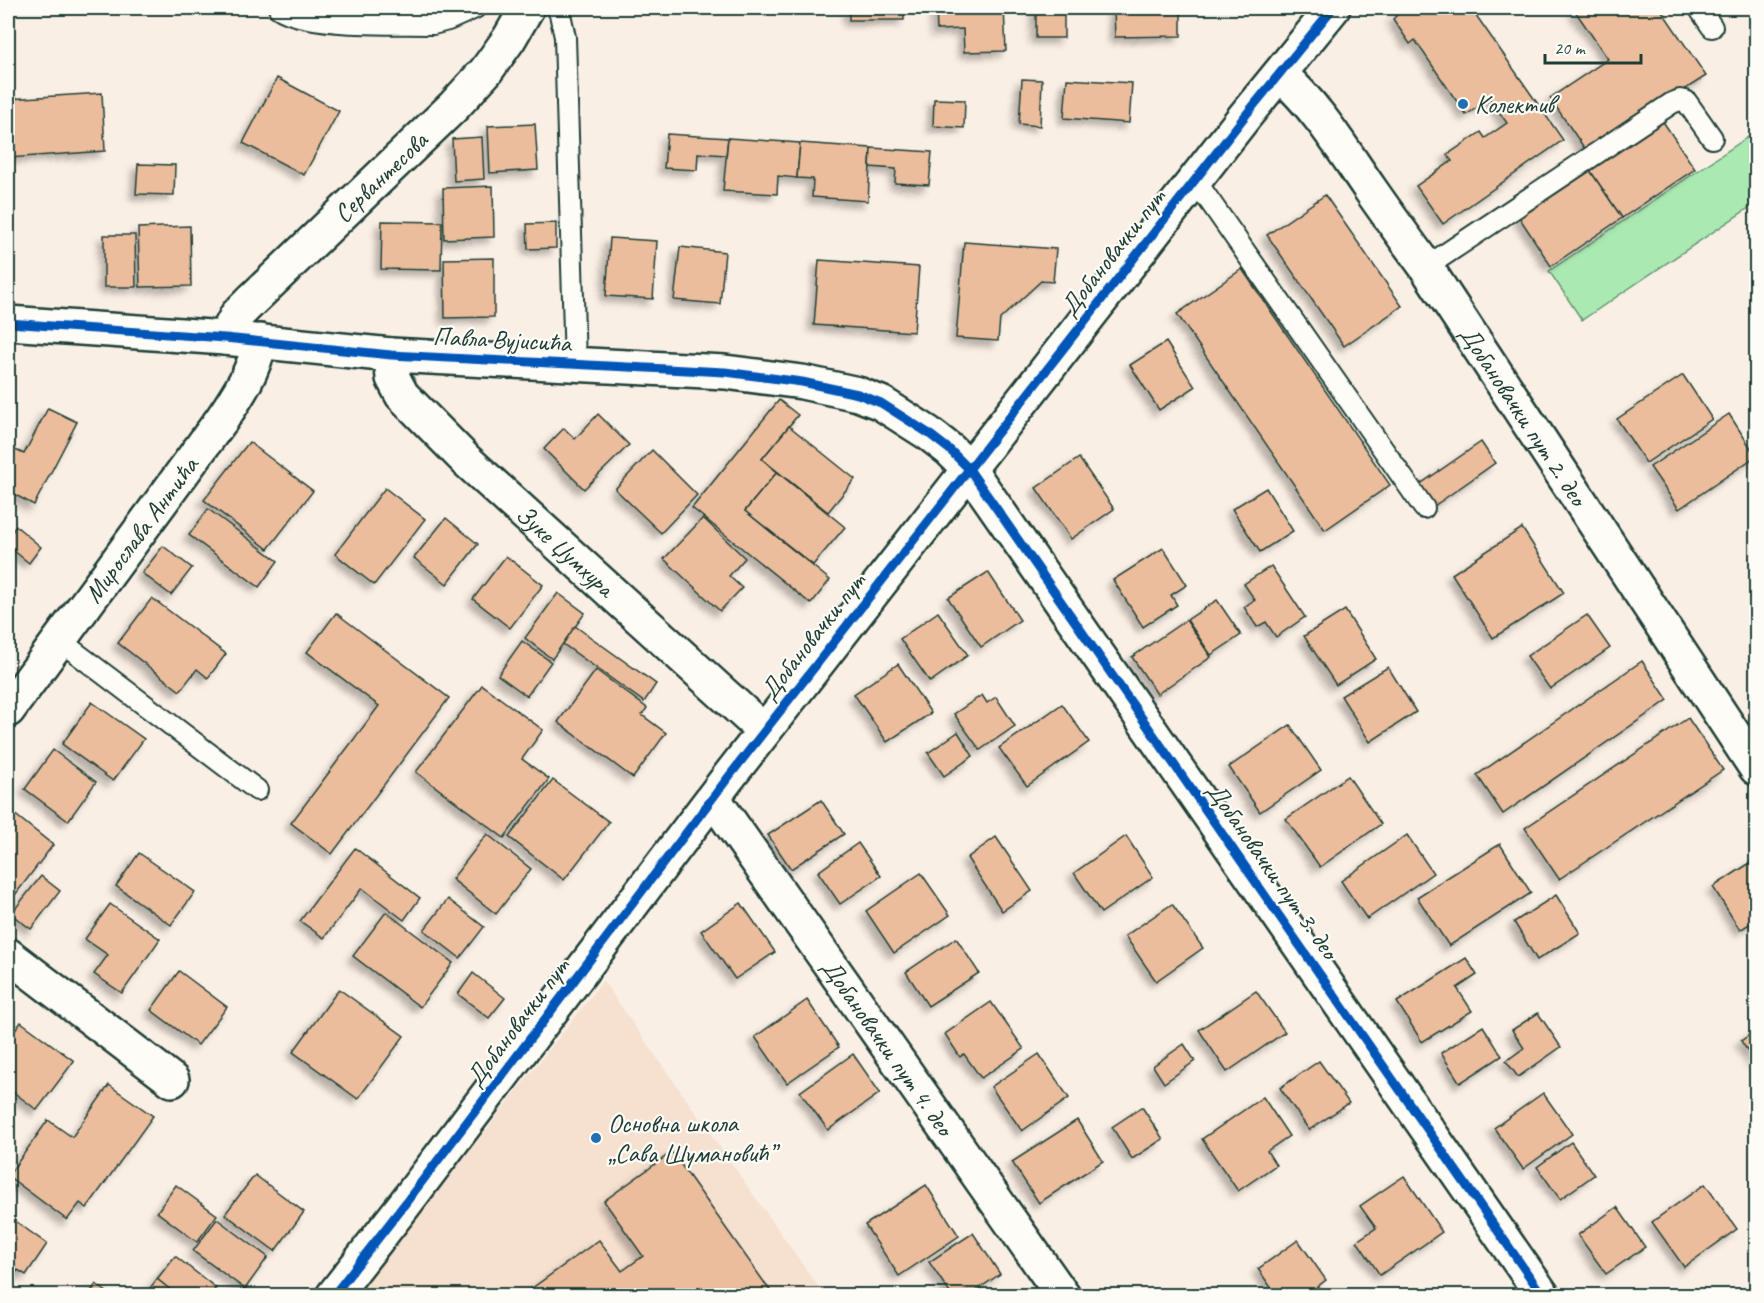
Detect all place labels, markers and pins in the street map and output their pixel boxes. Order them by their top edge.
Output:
place label: Колектив [1475,88,1560,121]
marker: Колектив [1456,97,1470,111]
place label: Основна школа „Сава Шумановић” [608,1107,781,1170]
marker: Основна школа „Сава Шумановић” [589,1131,603,1145]

